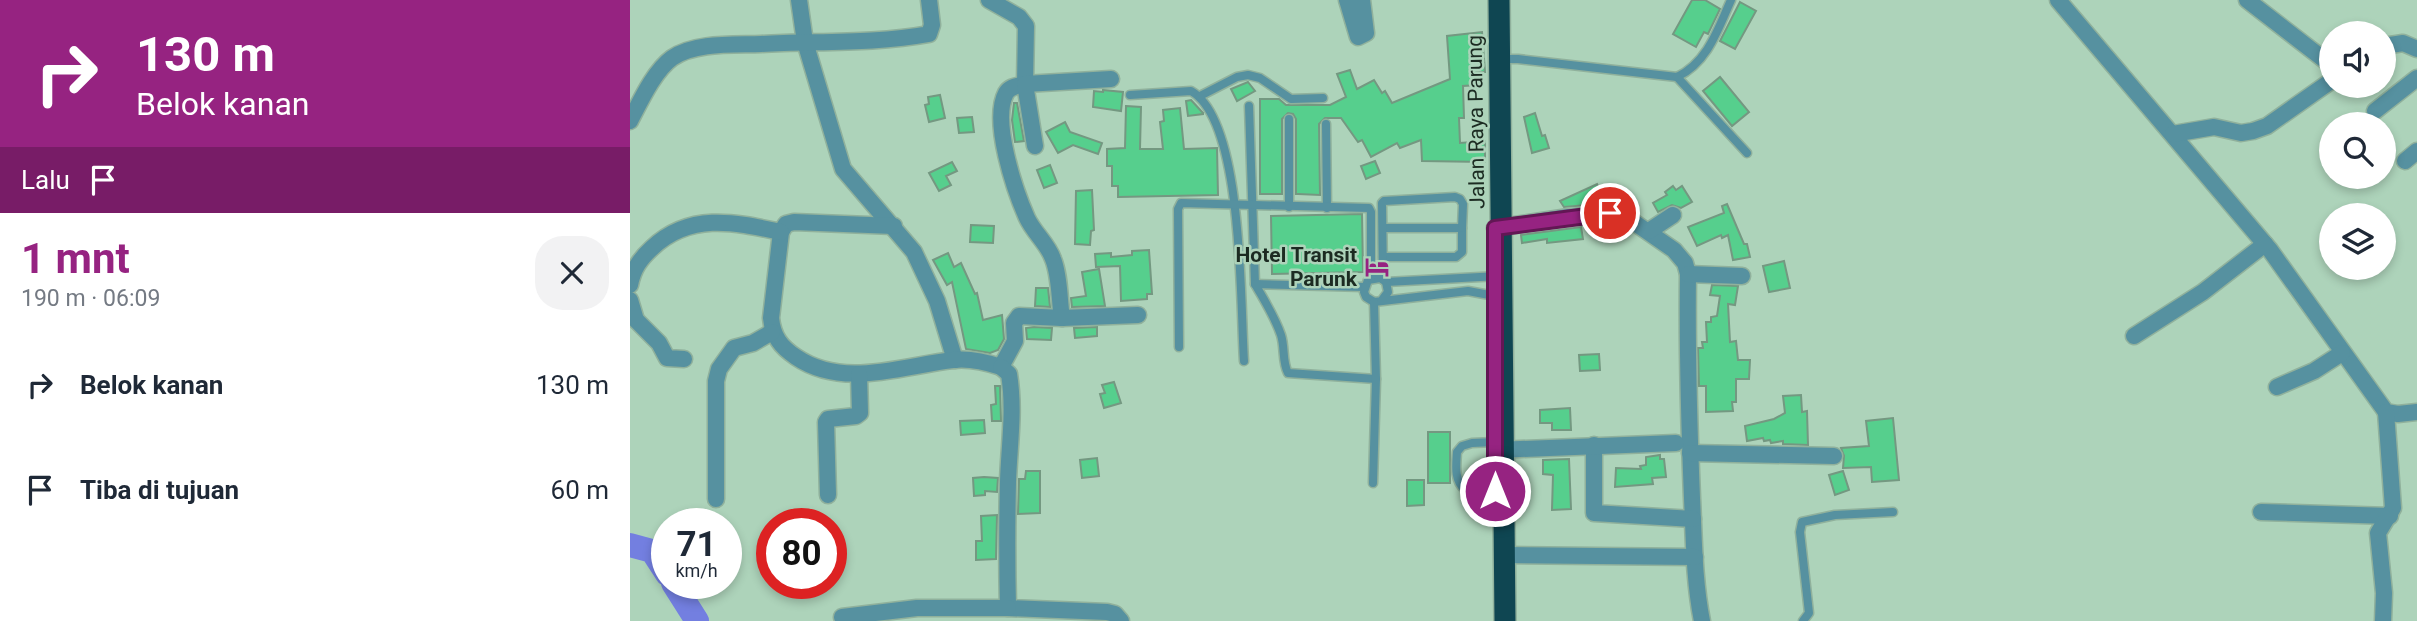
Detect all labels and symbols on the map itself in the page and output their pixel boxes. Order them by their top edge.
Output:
street label: Jalan Raya Parung [1462,35,1490,209]
pin [1580,183,1640,243]
place label: Hotel Transit Parunk [1236,243,1358,291]
hotel icon: Hotel Transit Parunk [1363,253,1391,281]
position arrow [1458,454,1532,528]
speed limit sign: 80 [756,508,847,599]

